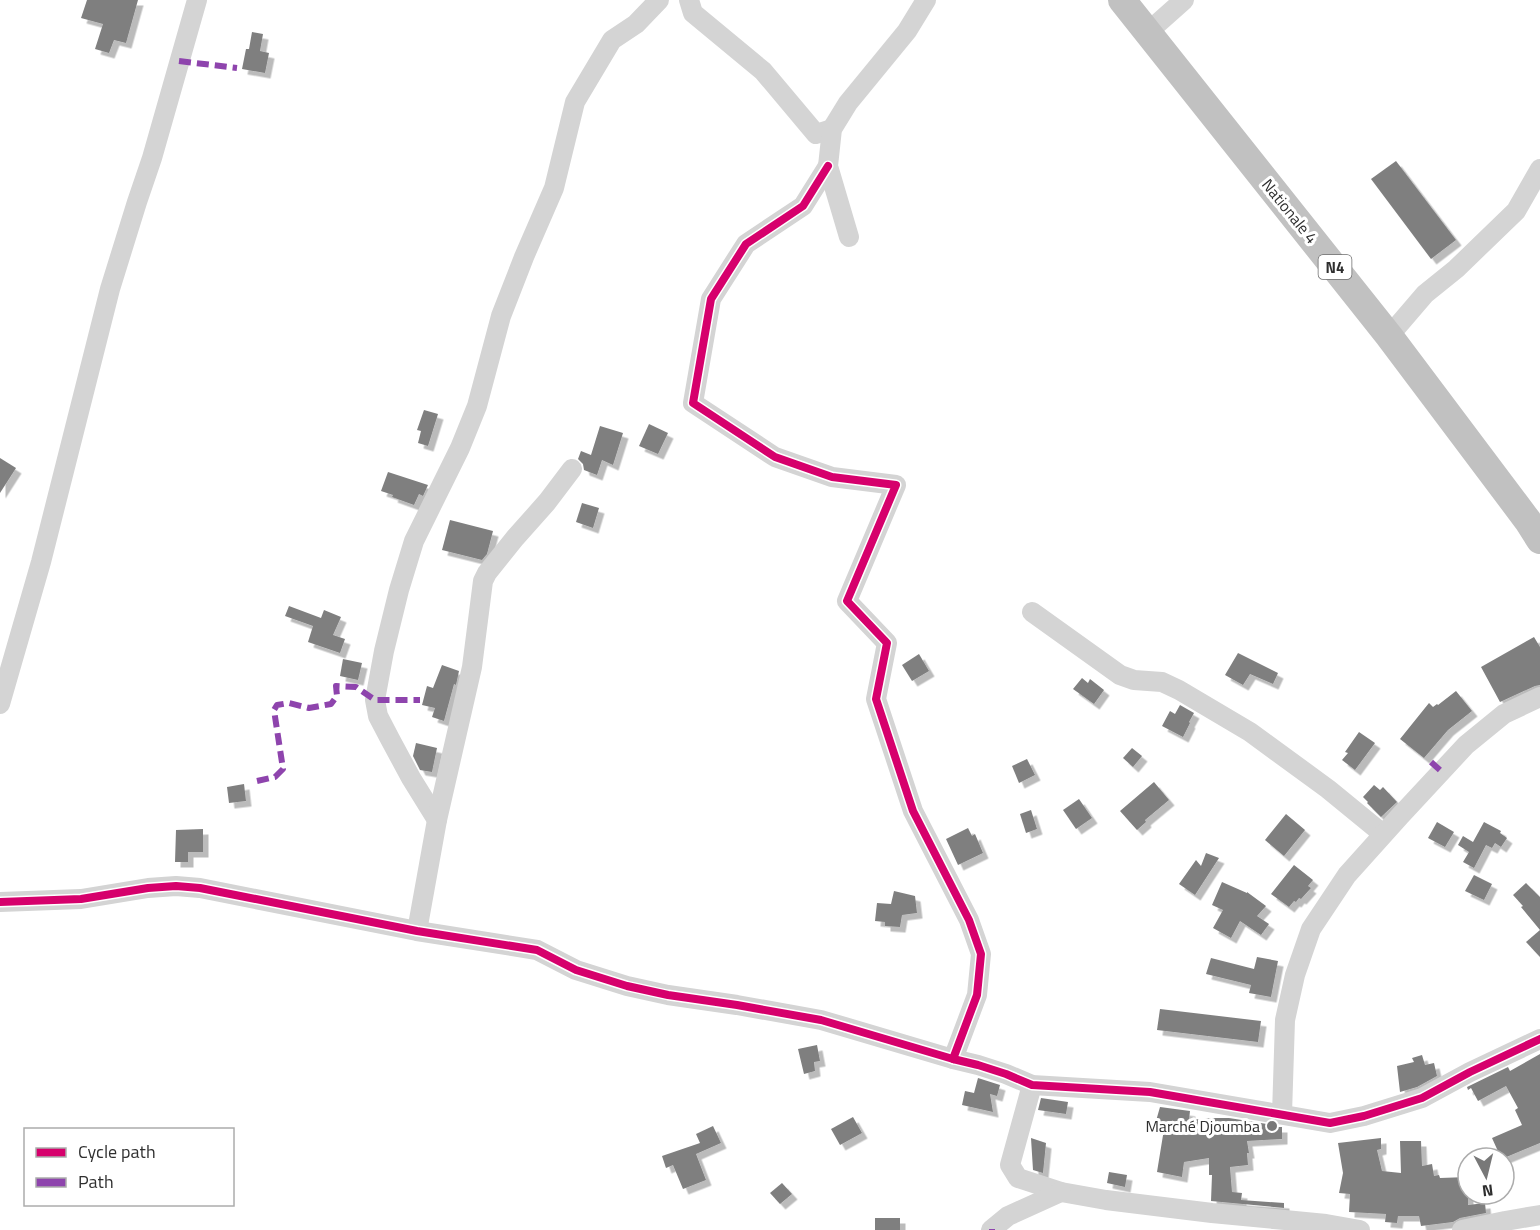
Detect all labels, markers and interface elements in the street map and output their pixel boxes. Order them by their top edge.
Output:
street label: Nationale 4 [1256,173,1324,249]
road number: N4 [1318,255,1352,279]
place label: Marché Djoumba [1145,1114,1260,1138]
marker: Marché Djoumba [1265,1119,1279,1133]
legend [24,1128,234,1206]
text: Cycle path [78,1138,156,1165]
north arrow [1456,1146,1516,1206]
text: Path [78,1168,114,1195]
text: N [1481,1178,1495,1203]

